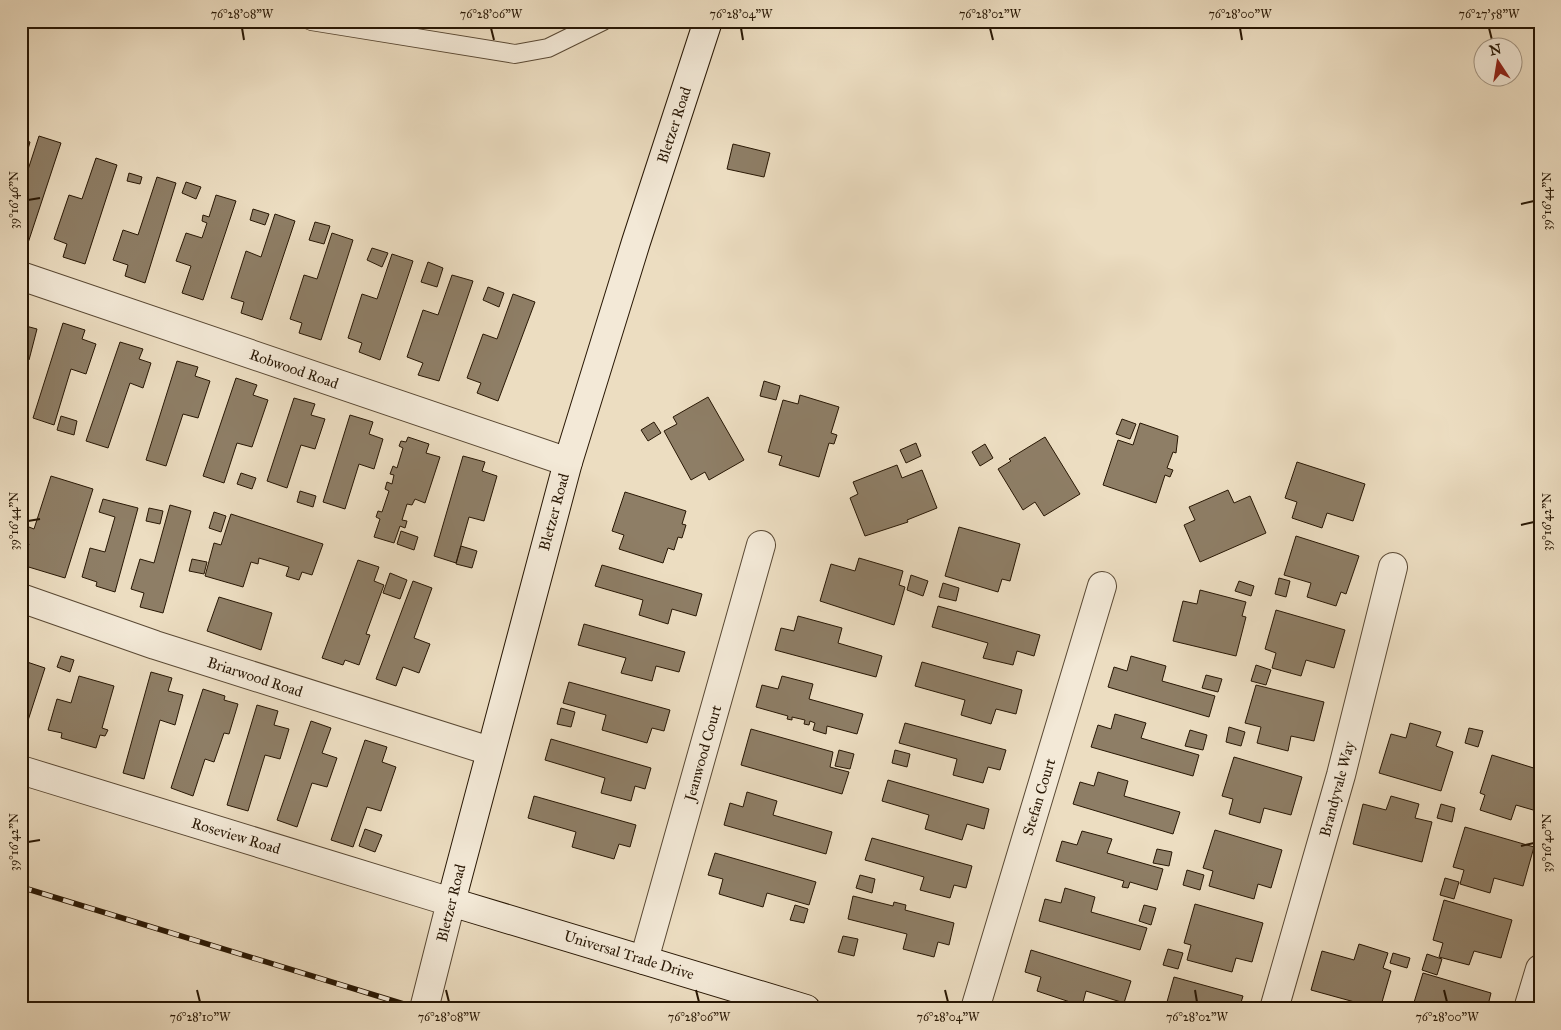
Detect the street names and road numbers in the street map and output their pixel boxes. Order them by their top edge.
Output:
street label: Bletzer Road [653,84,695,166]
street label: Robwood Road [247,345,341,393]
street label: Bletzer Road [535,471,573,553]
street label: Briarwood Road [205,653,306,701]
street label: Jeanwood Court [680,702,726,805]
street label: Brandyvale Way [1316,738,1359,839]
street label: Stefan Court [1019,756,1059,838]
street label: Roseview Road [189,814,283,858]
street label: Bletzer Road [433,862,469,944]
street label: Universal Trade Drive [562,927,696,983]

